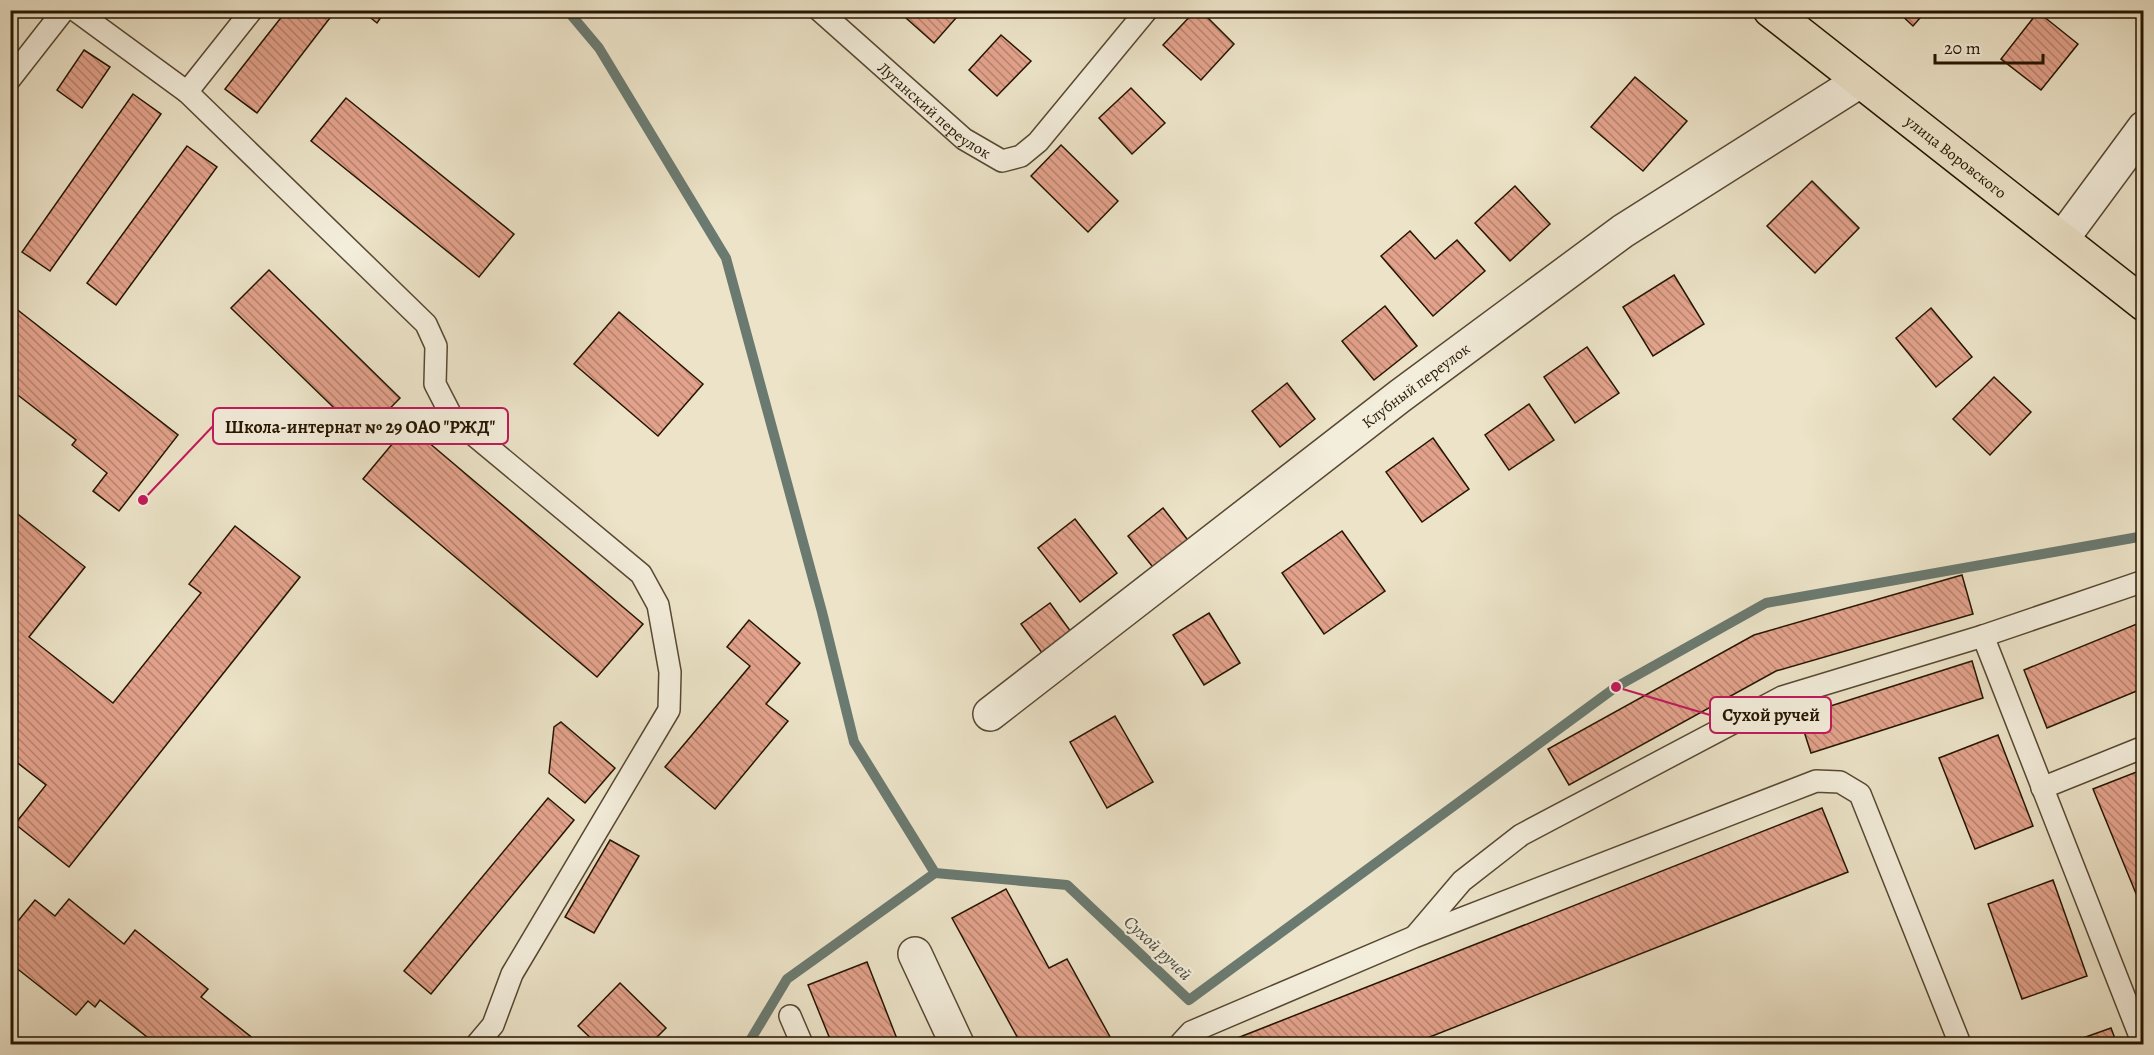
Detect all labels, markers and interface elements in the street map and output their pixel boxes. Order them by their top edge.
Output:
scale bar [1935,27,2043,65]
text: 20 m [1944,36,1981,60]
street label: Луганский переулок [872,57,995,164]
street label: улица Воровского [1900,110,2011,204]
street label: Клубный переулок [1358,338,1475,434]
callout: Школа-интернат № 29 ОАО "РЖД" [213,408,508,444]
text: Школа-интернат № 29 ОАО "РЖД" [225,415,495,439]
callout: Сухой ручей [1710,697,1831,733]
text: Сухой ручей [1722,703,1820,727]
water label: Сухой ручей [1119,910,1197,986]

